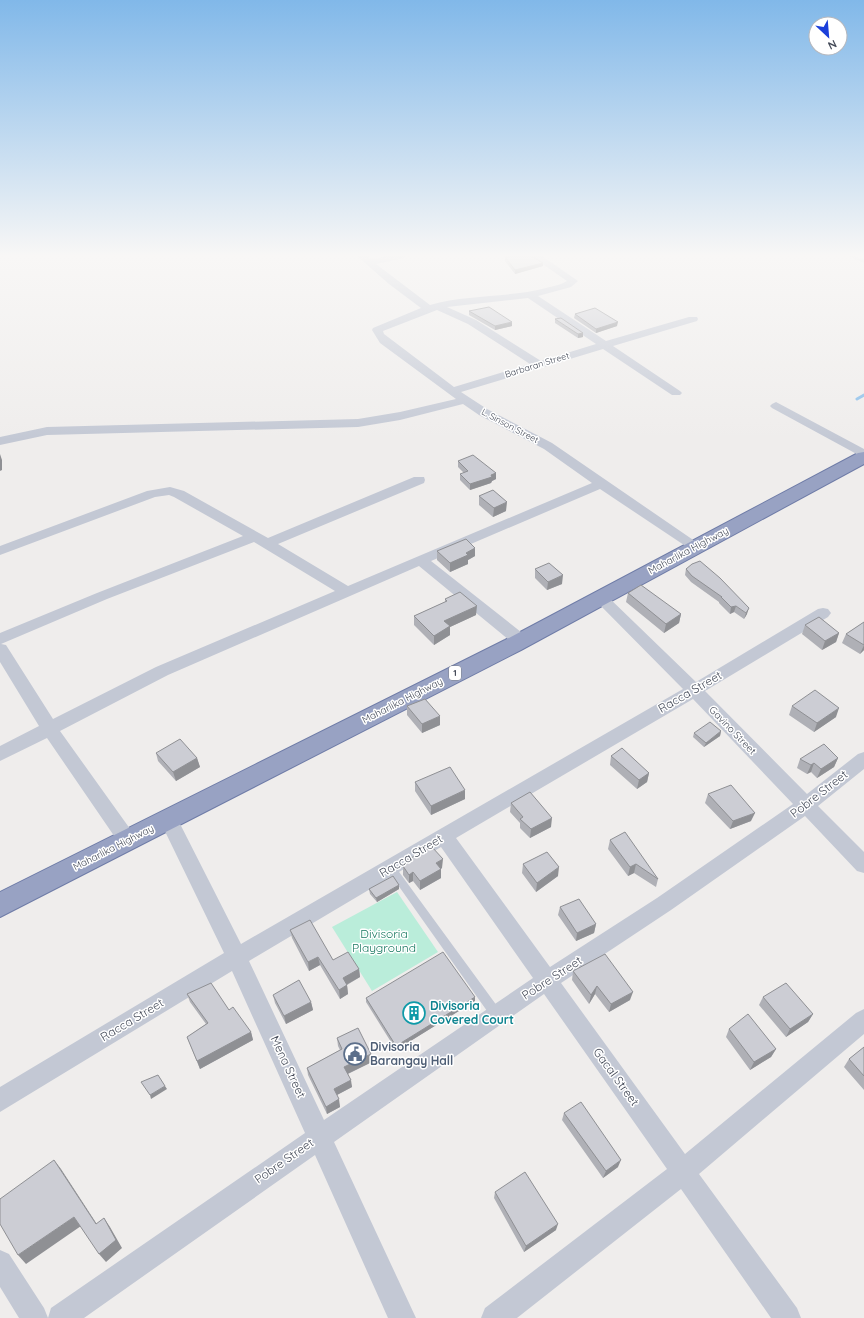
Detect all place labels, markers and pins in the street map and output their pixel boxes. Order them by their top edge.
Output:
place label: Divisoria Covered Court [430,998,514,1027]
building icon: Divisoria Covered Court [401,1000,427,1026]
place label: Divisoria Barangay Hall [370,1039,453,1068]
public building icon: Divisoria Barangay Hall [342,1041,368,1067]

